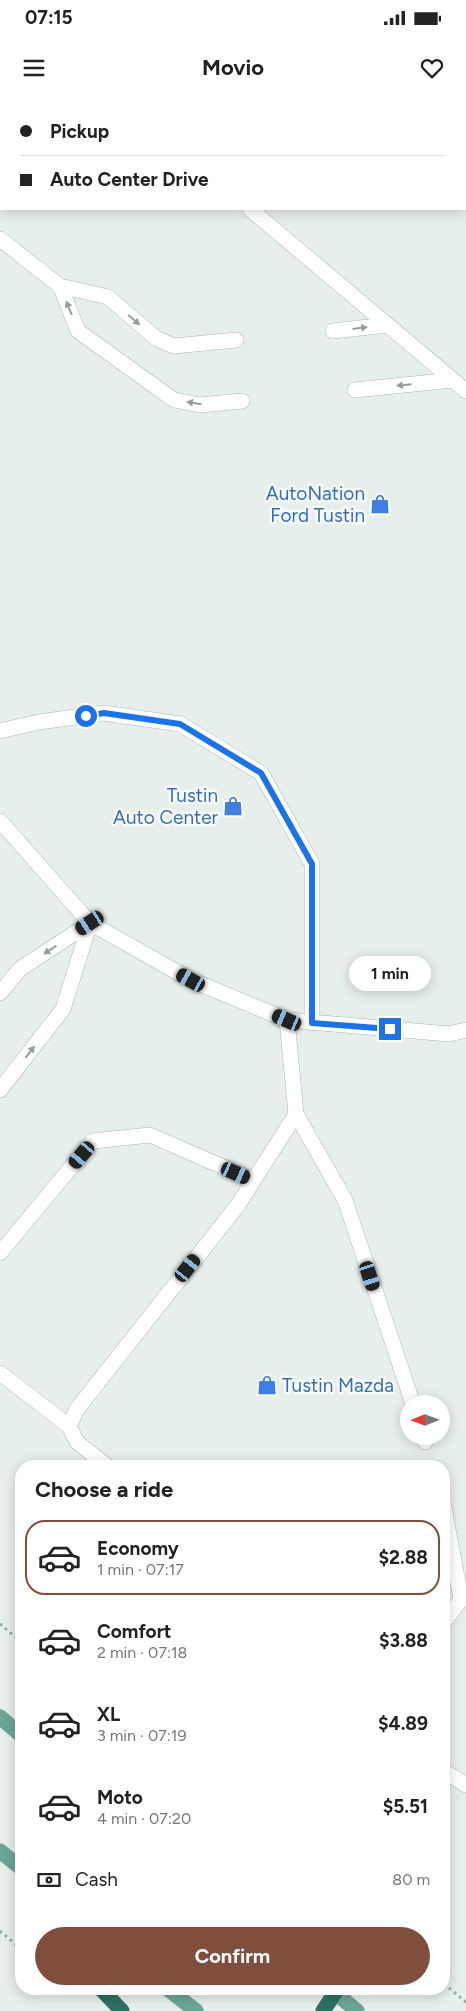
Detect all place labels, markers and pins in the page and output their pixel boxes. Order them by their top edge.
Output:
place label: AutoNation Ford Tustin [266,482,365,527]
shop icon: AutoNation Ford Tustin [369,493,391,515]
place label: Tustin Auto Center [113,784,219,829]
shop icon: Tustin Auto Center [222,795,244,817]
shop icon: Tustin Mazda [256,1374,278,1396]
place label: Tustin Mazda [282,1374,394,1397]

